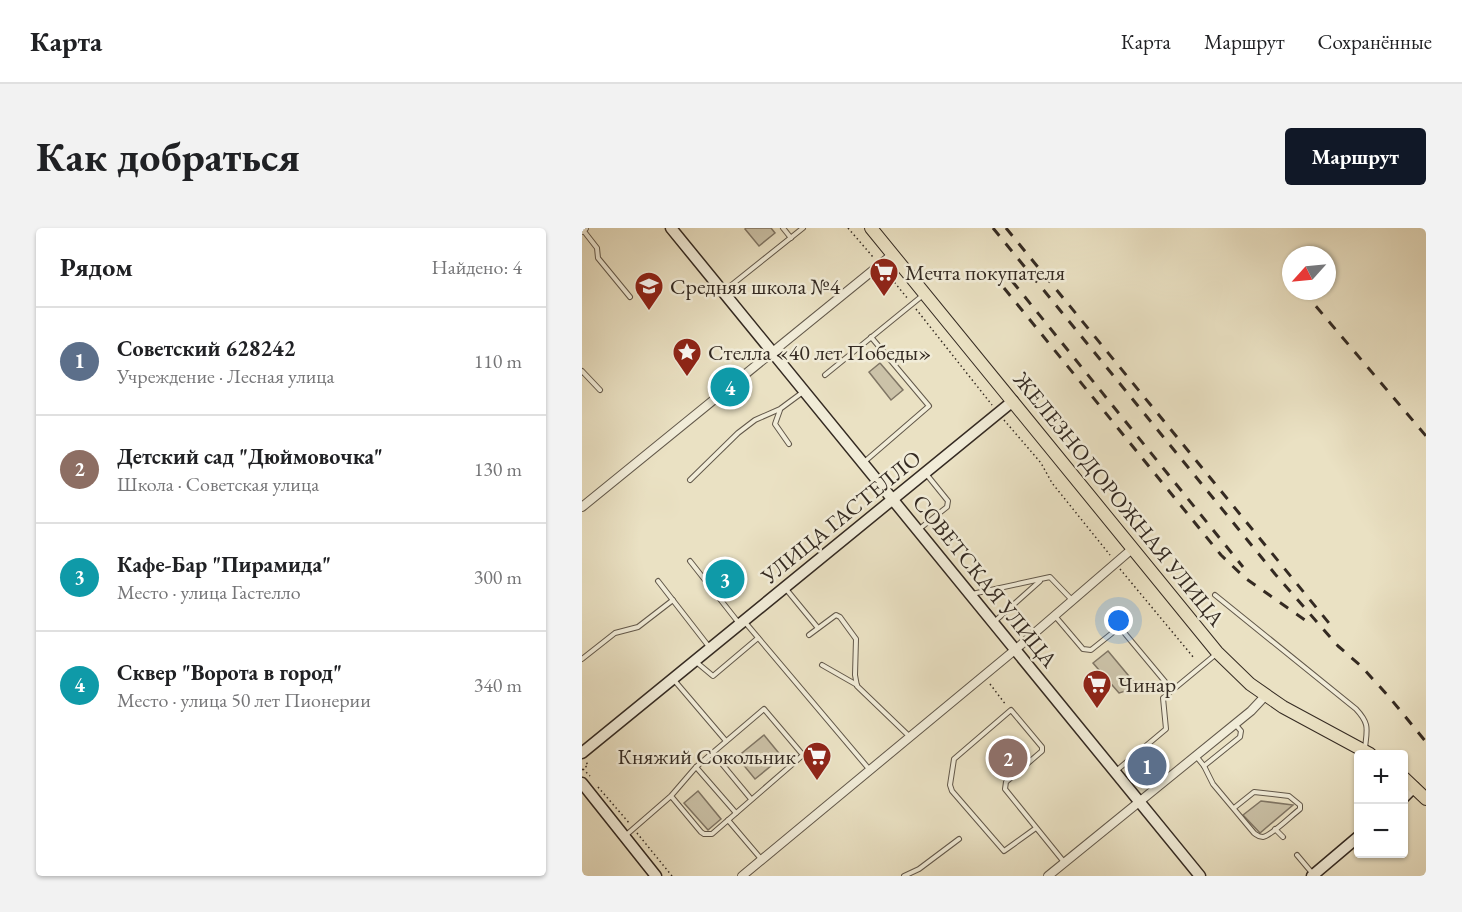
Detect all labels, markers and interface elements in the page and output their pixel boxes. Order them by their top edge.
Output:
text: Карта [30,23,102,59]
text: Карта [1121,28,1171,55]
text: Маршрут [1204,28,1285,55]
text: Сохранённые [1318,28,1432,55]
button: Маршрут [1285,128,1426,185]
text: Как добраться [36,129,300,184]
north arrow [1282,246,1336,300]
text: Рядом [60,250,133,284]
text: Найдено: 4 [431,254,522,280]
supermarket icon: Мечта покупателя [868,256,900,298]
place label: Мечта покупателя [905,258,1065,287]
school or university icon: Средняя школа №4 [633,270,665,312]
place label: Средняя школа №4 [670,272,841,301]
text: Советский 628242 [117,334,295,363]
place icon: Стелла «40 лет Победы» [671,336,703,378]
place label: Стелла «40 лет Победы» [708,338,931,367]
text: 1 [74,348,85,374]
text: 110 m [474,348,522,374]
text: Учреждение · Лесная улица [117,363,335,389]
pin: 4 [710,364,750,410]
street label: ЖЕЛЕЗНОДОРОЖНАЯ УЛИЦА [1006,365,1231,633]
text: Детский сад "Дюймовочка" [117,442,383,471]
street label: УЛИЦА ГАСТЕЛЛО [754,444,927,591]
text: 2 [74,456,85,482]
text: 130 m [474,456,522,482]
text: Школа · Советская улица [117,471,319,497]
street label: СОВЕТСКАЯ УЛИЦА [906,488,1064,674]
text: Кафе-Бар "Пирамида" [117,550,331,579]
pin: 3 [706,556,744,602]
text: 3 [74,564,85,590]
text: 300 m [474,564,522,590]
text: Место · улица Гастелло [117,579,301,605]
your location [1104,606,1133,635]
text: Сквер "Ворота в город" [117,658,342,687]
supermarket icon: Чинар [1081,668,1113,710]
place label: Чинар [1118,670,1176,699]
text: 4 [74,672,85,698]
text: 340 m [474,672,522,698]
text: Место · улица 50 лет Пионерии [117,687,371,713]
pin: 2 [988,736,1028,780]
supermarket icon: Княжий Сокольник [801,740,833,782]
place label: Княжий Сокольник [617,742,796,771]
pin: 1 [1128,744,1166,788]
map controls [1354,750,1408,858]
button: + [1354,750,1408,804]
button: − [1354,804,1408,858]

